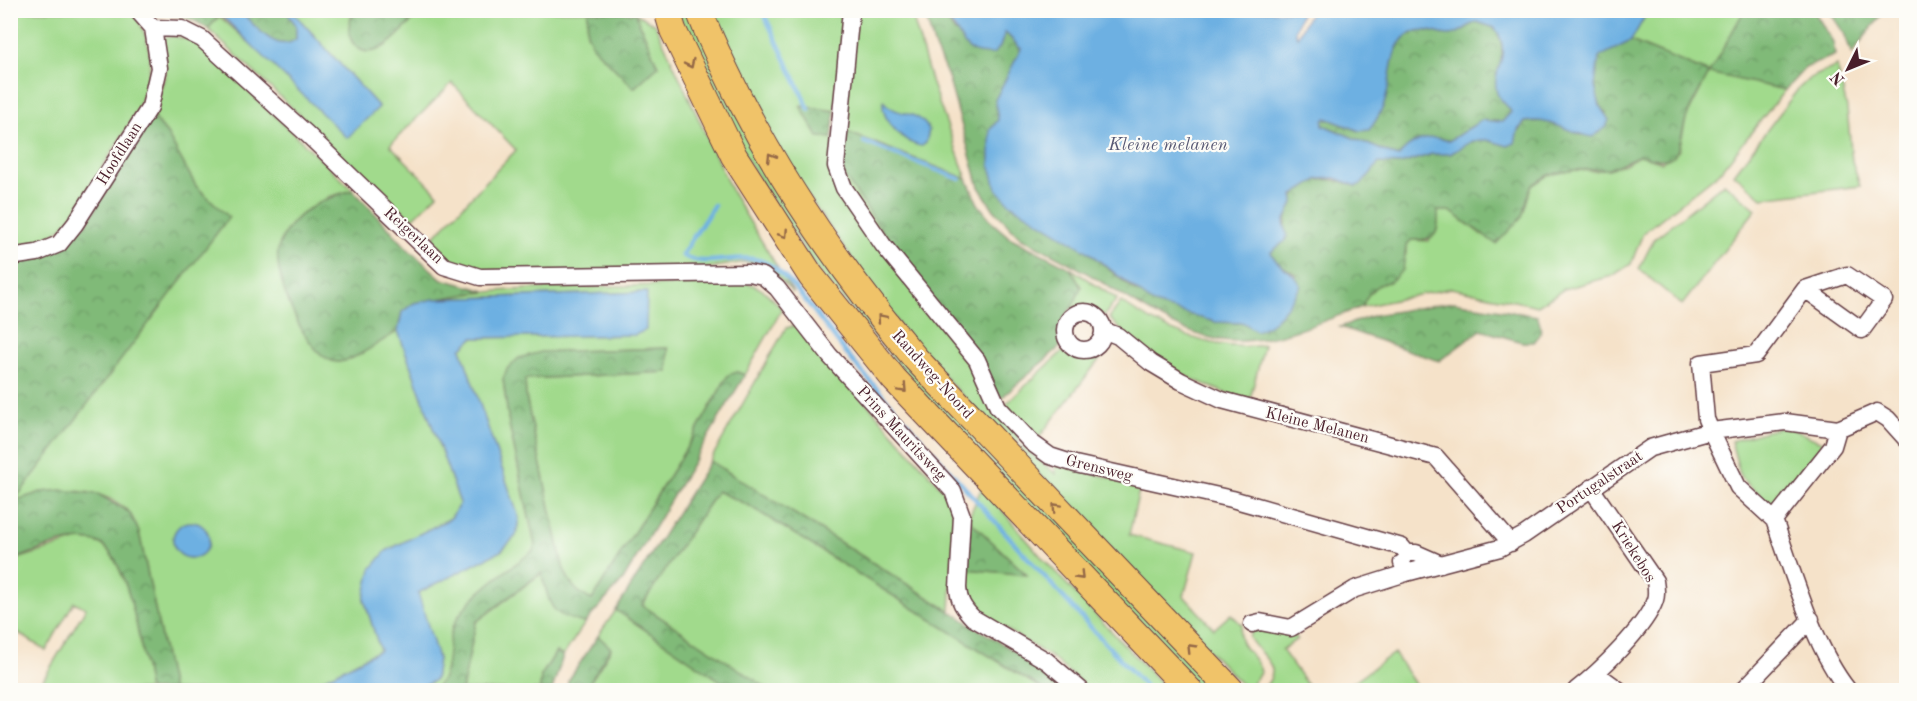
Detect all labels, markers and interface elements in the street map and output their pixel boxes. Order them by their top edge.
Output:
north arrow [1818,39,1878,99]
one-way arrow [682,58,694,69]
text: N [1828,67,1849,88]
street label: Hoofdlaan [94,119,146,188]
water label: Kleine melanen [1107,136,1228,154]
one-way arrow [767,153,778,163]
street label: Reigerlaan [380,205,446,267]
one-way arrow [777,228,788,239]
one-way arrow [877,314,888,325]
street label: Randweg-Noord [888,328,976,422]
one-way arrow [895,382,906,393]
street label: Prins Mauritsweg [853,384,949,485]
street label: Kleine Melanen [1264,405,1371,447]
street label: Portugalstraat [1554,448,1646,518]
street label: Grensweg [1064,453,1135,485]
one-way arrow [1052,504,1063,514]
street label: Kriekebos [1608,518,1658,586]
one-way arrow [1072,569,1083,580]
one-way arrow [1187,645,1198,655]

